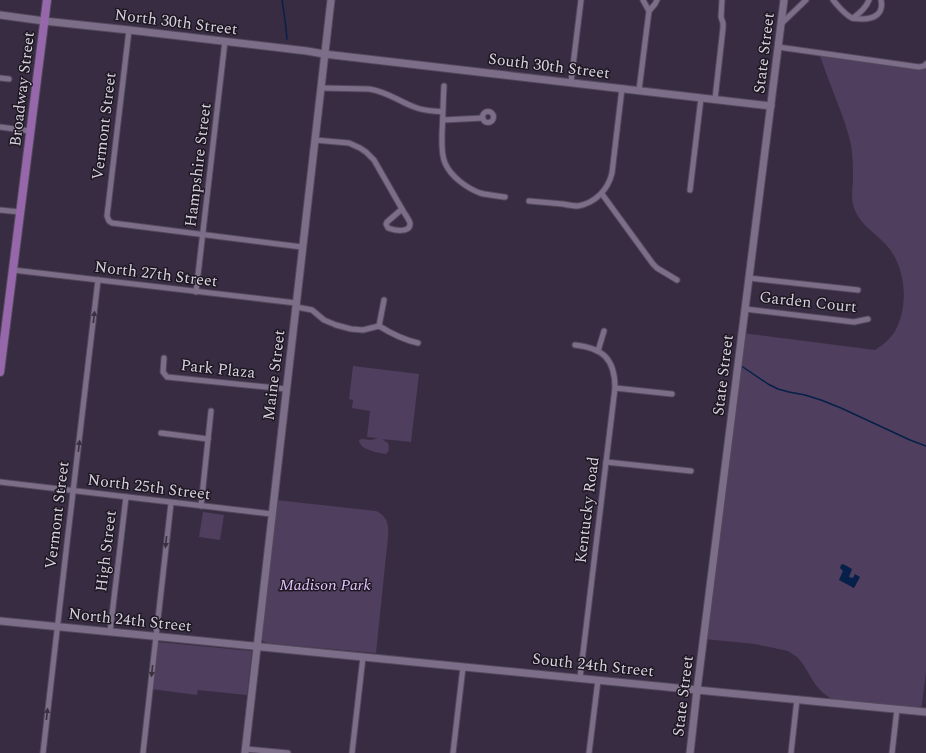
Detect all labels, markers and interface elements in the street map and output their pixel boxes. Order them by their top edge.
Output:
street label: North 30th Street [113,3,239,41]
street label: State Street [747,11,781,95]
street label: Broadway Street [3,30,41,148]
street label: South 30th Street [487,47,612,85]
street label: Vermont Street [85,70,123,181]
street label: Hampshire Street [178,101,218,228]
street label: North 27th Street [93,255,219,293]
street label: Garden Court [758,285,858,319]
one-way arrow [91,311,97,323]
street label: Maine Street [257,328,292,422]
street label: State Street [706,333,740,417]
street label: Park Plaza [179,353,257,385]
one-way arrow [76,440,82,452]
street label: Kentucky Road [569,455,605,565]
street label: Vermont Street [38,459,76,570]
street label: North 25th Street [86,468,212,506]
street label: High Street [89,509,123,593]
one-way arrow [163,536,170,548]
park label: Madison Park [279,573,371,597]
street label: North 24th Street [67,602,193,638]
street label: South 24th Street [531,647,655,683]
street label: State Street [666,654,700,738]
one-way arrow [149,665,155,677]
one-way arrow [44,708,50,720]

